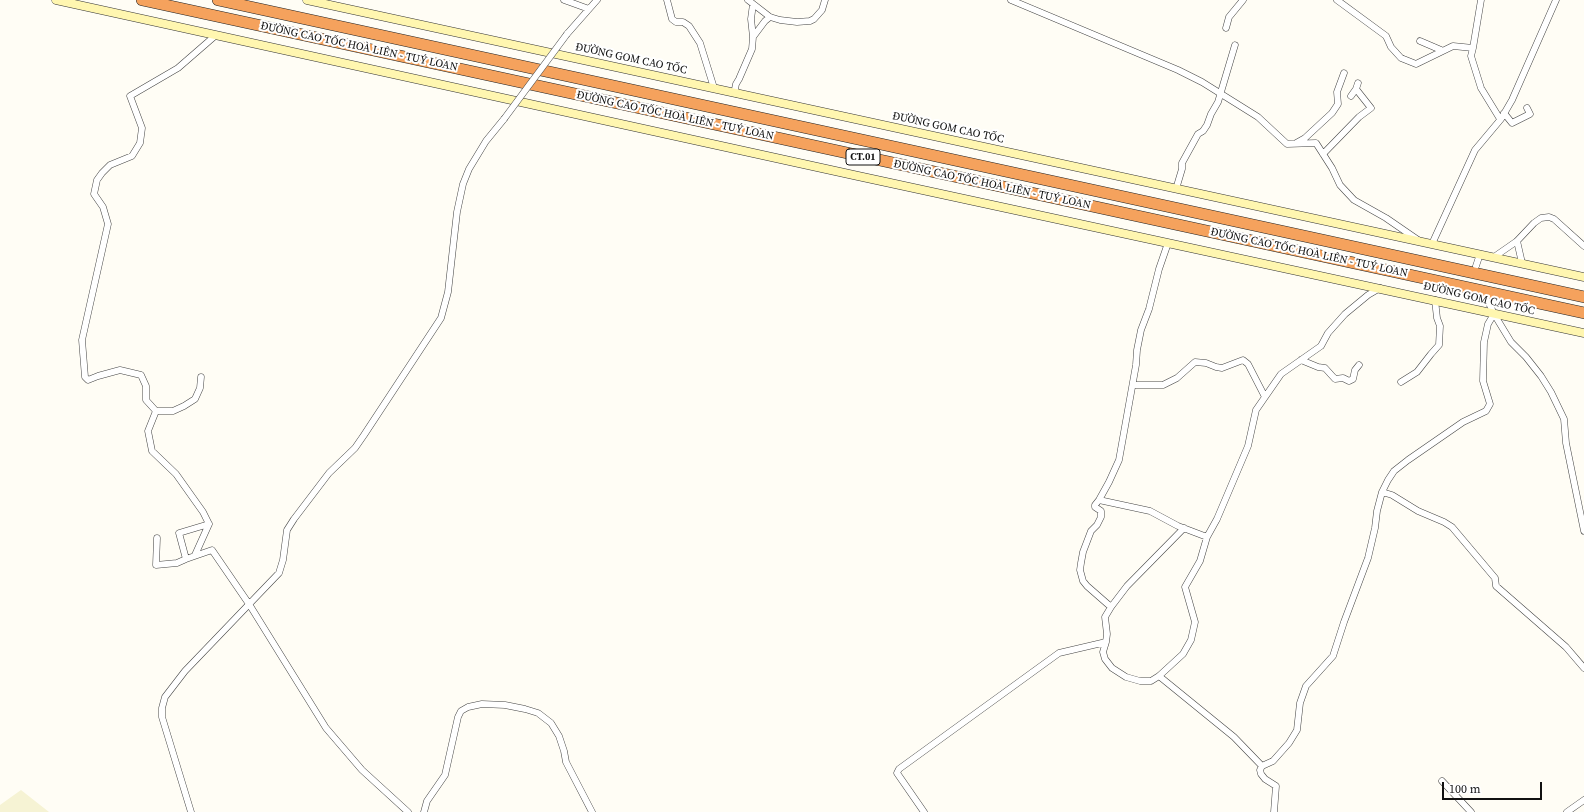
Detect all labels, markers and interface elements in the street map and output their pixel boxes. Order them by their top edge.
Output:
street label: ĐƯỜNG CAO TỐC HOÀ LIÊN - TUÝ LOAN [259,20,459,74]
street label: ĐƯỜNG GOM CAO TỐC [574,41,688,77]
street label: ĐƯỜNG CAO TỐC HOÀ LIÊN - TUÝ LOAN [575,89,775,143]
street label: ĐƯỜNG GOM CAO TỐC [891,110,1005,146]
road number: CT.01 [846,149,880,165]
street label: ĐƯỜNG CAO TỐC HOÀ LIÊN - TUÝ LOAN [892,158,1092,212]
street label: ĐƯỜNG CAO TỐC HOÀ LIÊN - TUÝ LOAN [1209,226,1409,280]
street label: ĐƯỜNG GOM CAO TỐC [1422,280,1536,318]
scale bar [1444,774,1544,800]
text: 100 m [1449,781,1481,797]

